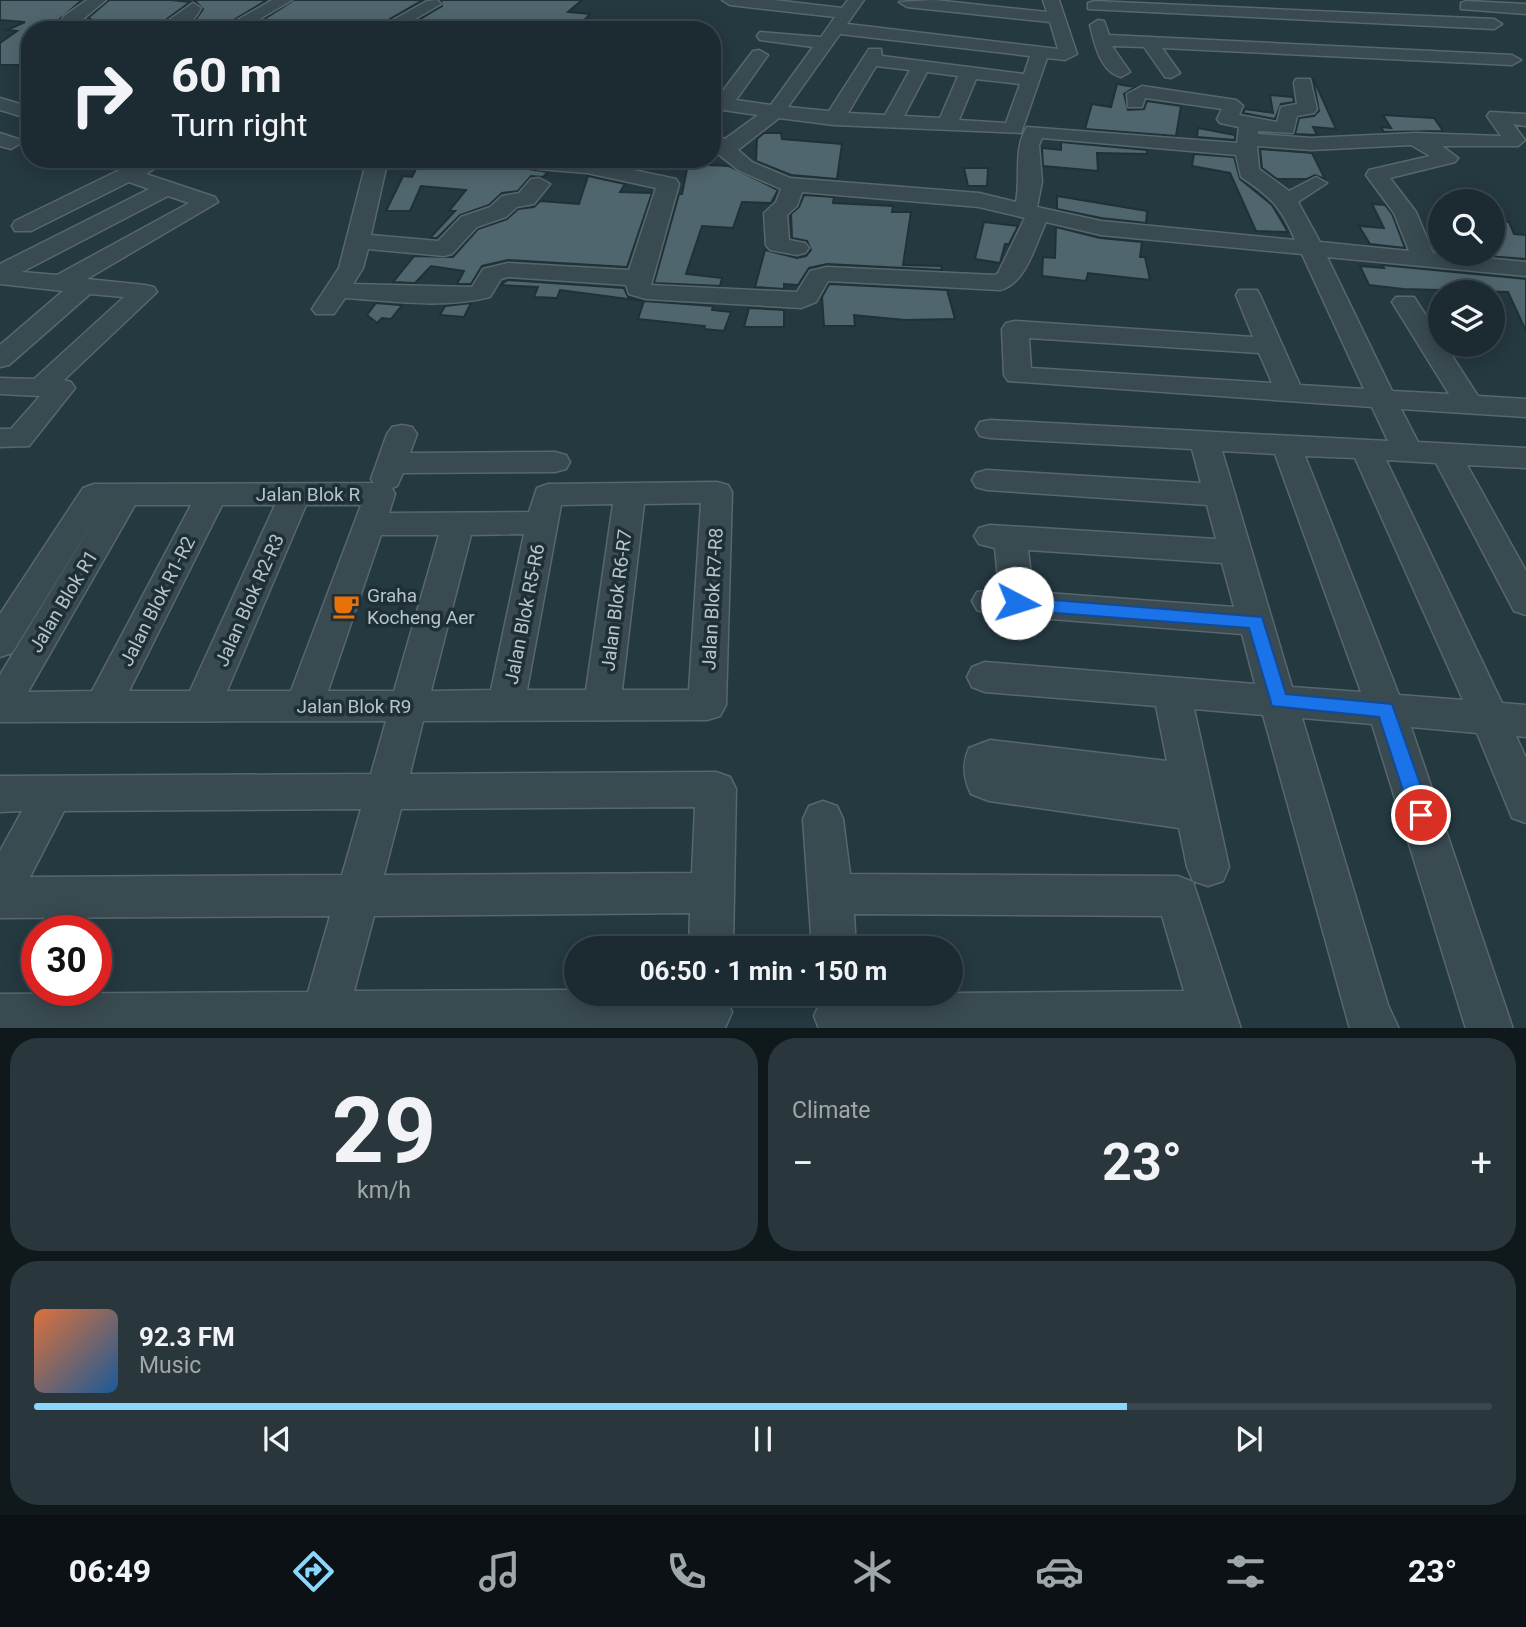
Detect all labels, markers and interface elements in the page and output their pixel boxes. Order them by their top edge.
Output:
text: 60 m [171,47,282,104]
icon: right [56,49,147,140]
text: Turn right [171,106,307,144]
map controls [1428,189,1505,357]
button: search [1428,189,1505,266]
button: layers [1428,280,1505,357]
street label: Jalan Blok R [256,483,360,506]
street label: Jalan Blok R7-R8 [697,527,728,671]
street label: Jalan Blok R6-R7 [596,528,637,672]
street label: Jalan Blok R2-R3 [210,530,289,670]
street label: Jalan Blok R1-R2 [115,532,200,670]
street label: Jalan Blok R5-R6 [500,542,549,686]
street label: Jalan Blok R1 [24,546,103,656]
position arrow [980,566,1054,640]
place label: Graha Kocheng Aer [367,584,475,629]
cafe icon: Graha Kocheng Aer [331,591,361,621]
street label: Jalan Blok R9 [296,695,412,718]
pin [1391,785,1451,845]
icon: arrive [1402,796,1440,834]
speed limit sign: 30 [21,915,112,1006]
text: 06:50 · 1 min · 150 m [640,956,887,986]
text: 29 [332,1078,436,1184]
text: Climate [792,1097,871,1124]
text: 23° [1102,1132,1182,1193]
text: − [792,1141,814,1185]
text: + [1470,1141,1492,1185]
text: km/h [357,1177,411,1204]
text: 92.3 FM [139,1322,235,1352]
text: Music [139,1352,201,1379]
icon: previous [258,1420,296,1458]
icon: pause [744,1420,782,1458]
icon: next [1230,1420,1268,1458]
icon: directions [289,1547,338,1596]
icon: music [475,1547,524,1596]
icon: phone [662,1547,711,1596]
icon: climate [848,1547,897,1596]
icon: car [1035,1547,1084,1596]
icon: filters [1221,1547,1270,1596]
text: 06:49 [69,1552,151,1590]
text: 23° [1408,1552,1457,1590]

